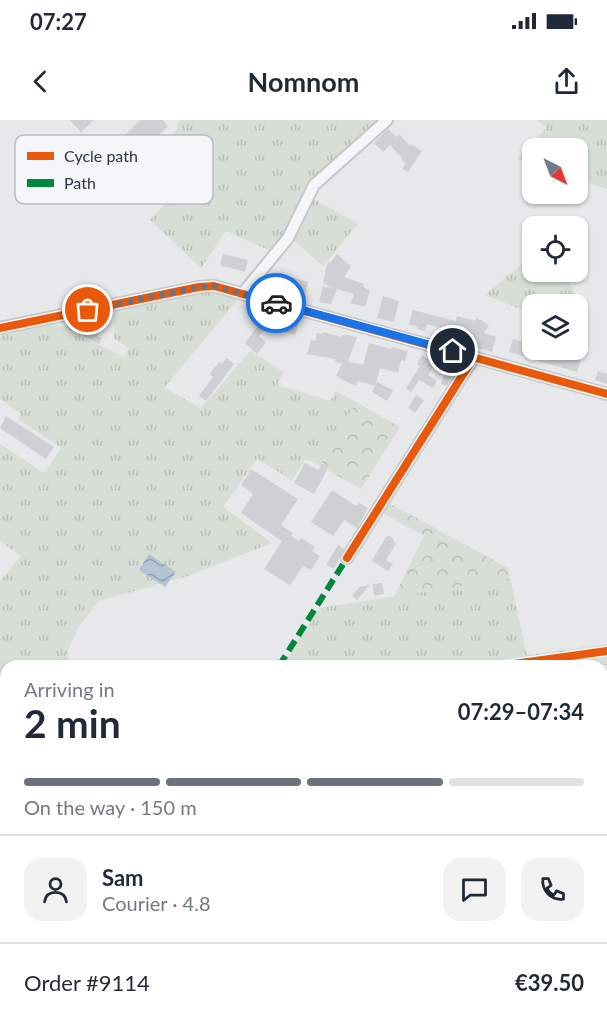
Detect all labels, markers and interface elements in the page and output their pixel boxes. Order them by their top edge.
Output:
text: 07:27 [30,8,87,35]
icon: back [24,65,57,98]
text: Nomnom [248,65,359,98]
icon: share [550,65,583,98]
legend [15,135,213,204]
north arrow [522,138,588,204]
map controls [522,138,588,360]
text: Cycle path [64,146,138,165]
text: Path [64,173,96,192]
button: locate [522,216,588,282]
courier [246,273,306,333]
pin [62,284,113,335]
icon: car [260,287,293,320]
icon: bag [71,293,104,326]
button: layers [522,294,588,360]
pin [427,325,478,376]
icon: home [436,334,469,367]
text: Arriving in [24,677,115,701]
text: 07:29–07:34 [458,698,584,725]
text: 2 min [24,700,121,746]
text: On the way · 150 m [24,795,197,819]
button: person [24,858,87,921]
button: chat [443,858,506,921]
button: phone [521,858,584,921]
text: Sam [102,864,144,891]
text: Courier · 4.8 [102,891,211,915]
text: Order #9114 [24,969,150,996]
text: €39.50 [515,969,584,996]

